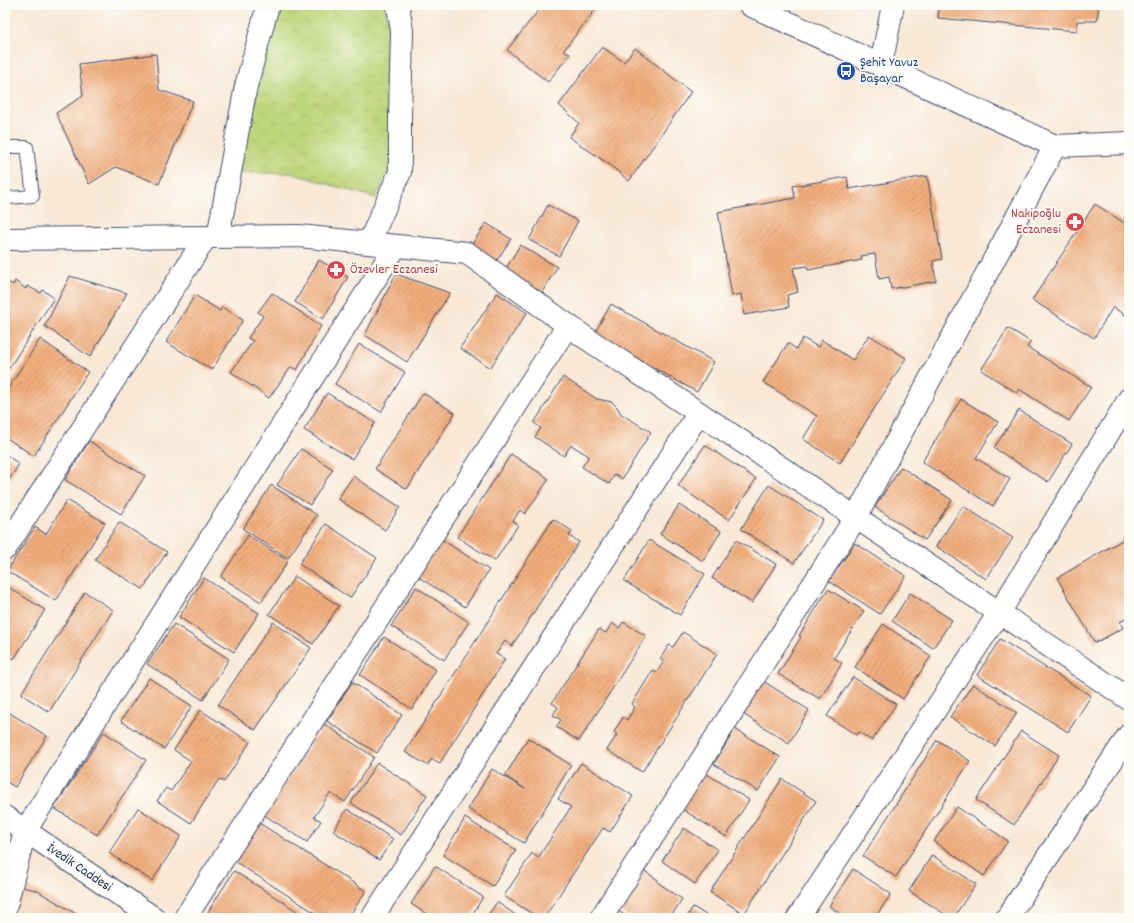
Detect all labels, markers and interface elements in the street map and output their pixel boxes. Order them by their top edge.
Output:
place label: Şehit Yavuz Başayar [860,53,919,89]
bus stop icon: Şehit Yavuz Başayar [835,60,857,82]
place label: Nakipoğlu Eczanesi [1011,204,1061,240]
pharmacy icon: Nakipoğlu Eczanesi [1064,211,1086,233]
pharmacy icon: Özevler Eczanesi [325,259,347,281]
place label: Özevler Eczanesi [350,260,438,280]
street label: İvedik Caddesi [42,839,116,898]

